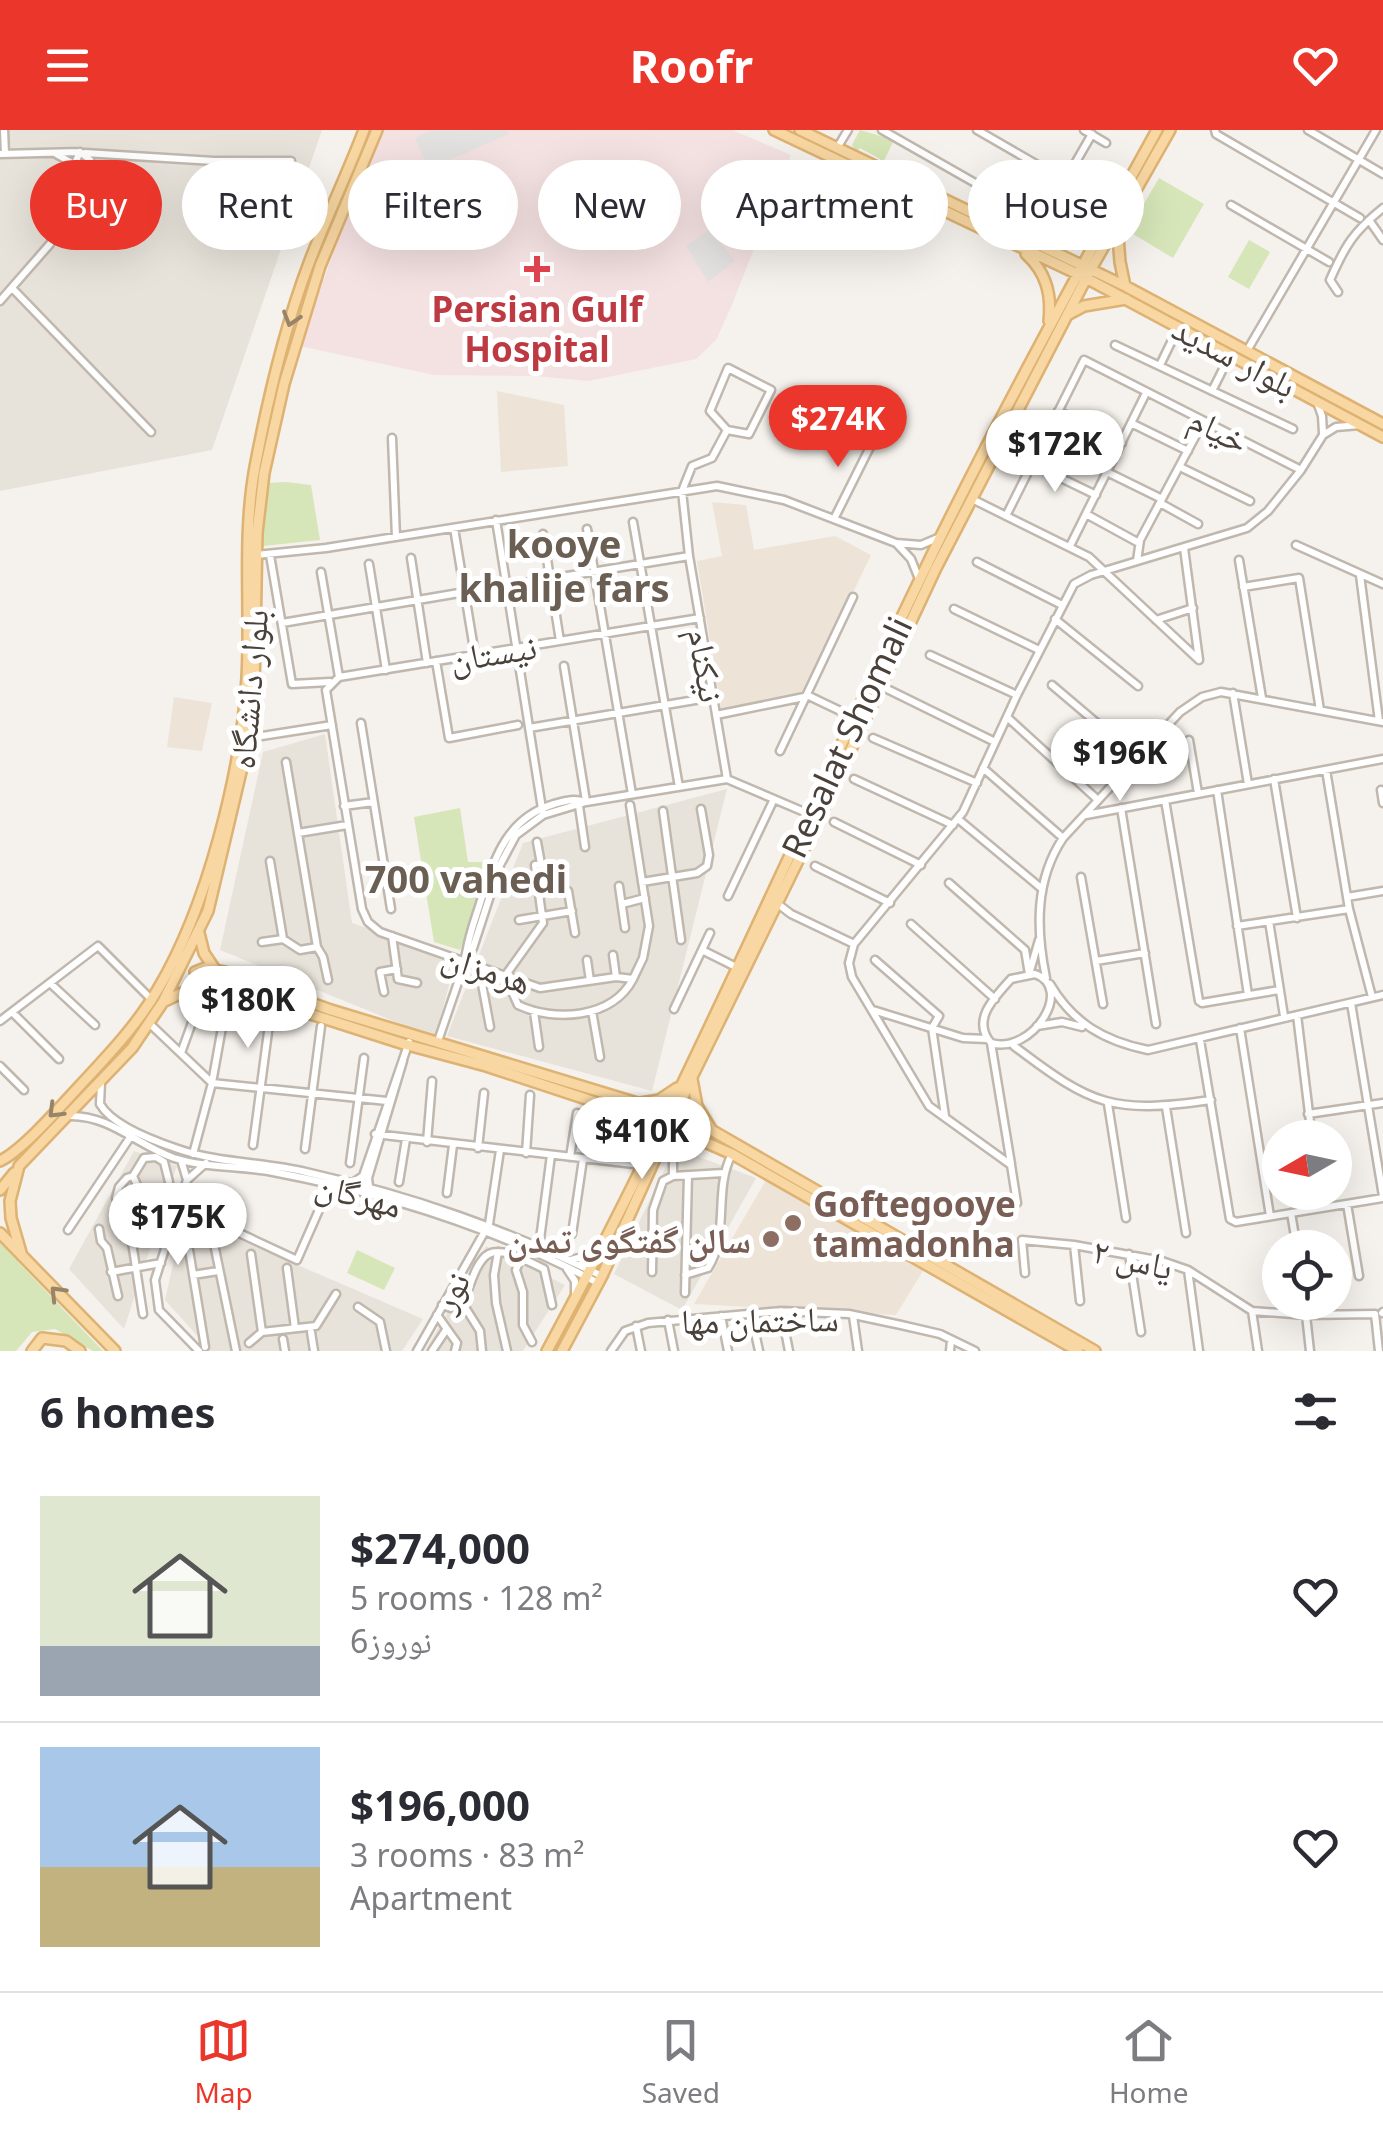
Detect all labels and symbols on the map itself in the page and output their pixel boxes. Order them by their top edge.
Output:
marker: Persian Gulf Hospital [524,256,550,282]
place label: Persian Gulf Hospital [431,285,645,372]
street label: بلوار سدید [1165,304,1305,408]
one-way arrow [282,309,303,326]
pin: $274K [768,385,908,470]
street label: خیام [1181,395,1257,464]
pin: $172K [985,410,1125,495]
district label: kooye khalije fars [458,517,670,613]
street label: بلوار دانشگاه [218,607,278,771]
street label: Resalat Shomali [770,609,922,865]
street label: نیستان [446,622,540,682]
street label: نیکنام [676,624,737,706]
pin: $196K [1050,719,1190,804]
district label: 700 vahedi [365,852,567,904]
street label: هرمزان [437,932,537,1004]
pin: $180K [178,966,318,1051]
pin: $410K [572,1097,712,1182]
one-way arrow [49,1099,67,1117]
north arrow [1262,1120,1352,1210]
street label: مهرگان [311,1160,407,1228]
place label: Goftegooye tamadonha [813,1180,1016,1267]
pin: $175K [108,1183,248,1268]
marker: Goftegooye tamadonha [782,1212,804,1234]
place label: سالن گفتگوی تمدن [507,1216,751,1263]
street label: یاس ۲ [1088,1226,1178,1290]
marker: سالن گفتگوی تمدن [760,1228,782,1250]
street label: نور [419,1262,480,1321]
one-way arrow [51,1286,69,1304]
street label: ساختمان مها [681,1294,839,1344]

